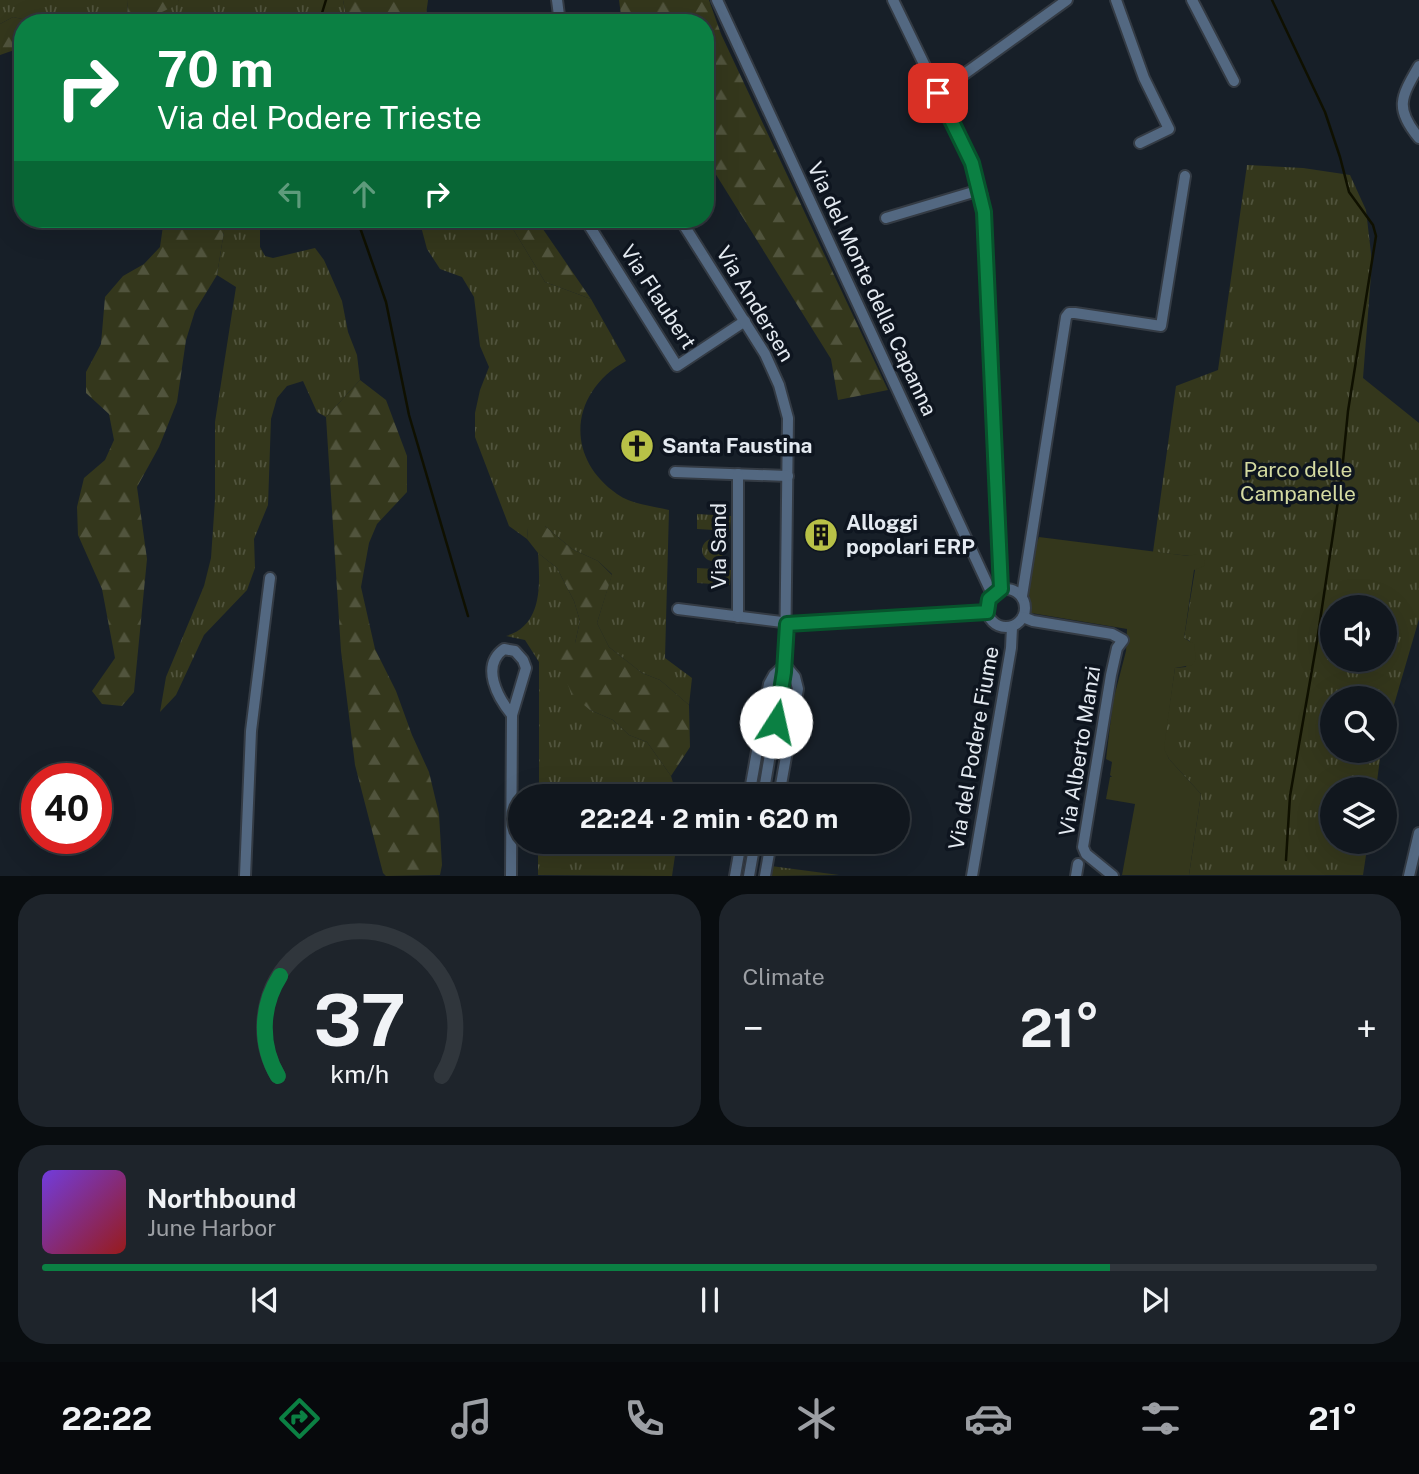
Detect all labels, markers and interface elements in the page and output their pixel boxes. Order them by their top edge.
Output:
text: 70 m [157,40,274,98]
icon: right [42,42,133,133]
pin [908,63,968,123]
icon: arrive [919,74,957,112]
text: Via del Podere Trieste [157,99,482,136]
street label: Via del Monte della Capanna [803,158,942,420]
icon: left [272,175,310,213]
icon: ahead [345,175,383,213]
icon: right [418,175,456,213]
street label: Via Flaubert [615,240,701,354]
street label: Via Andersen [711,241,800,366]
church icon: Santa Faustina [618,427,656,465]
place label: Santa Faustina [662,433,812,458]
park label: Parco delle Campanelle [1240,457,1356,506]
street label: Via Sand [706,503,731,589]
place label: Alloggi popolari ERP [846,510,975,559]
building icon: Alloggi popolari ERP [802,516,840,554]
map controls [1320,595,1397,854]
button: sound [1320,595,1397,672]
street label: Via del Podere Fiume [943,644,1004,852]
street label: Via Alberto Manzi [1054,664,1105,838]
position arrow [739,685,813,759]
button: search [1320,686,1397,763]
speed limit sign: 40 [21,763,112,854]
button: layers [1320,777,1397,854]
text: 22:24 · 2 min · 620 m [580,803,838,834]
text: Climate [743,963,825,990]
text: 37 [313,978,406,1063]
text: 21° [1020,998,1100,1059]
text: − [743,1006,764,1051]
text: + [1356,1006,1377,1051]
text: km/h [330,1059,389,1089]
text: Northbound [147,1183,296,1214]
text: June Harbor [147,1214,276,1241]
icon: previous [246,1281,284,1319]
icon: pause [691,1281,729,1319]
icon: next [1136,1281,1174,1319]
icon: directions [275,1394,324,1443]
icon: music [447,1394,496,1443]
icon: phone [620,1394,669,1443]
icon: climate [792,1394,841,1443]
icon: car [964,1394,1013,1443]
icon: filters [1136,1394,1185,1443]
text: 22:22 [62,1400,152,1437]
text: 21° [1308,1400,1357,1437]

